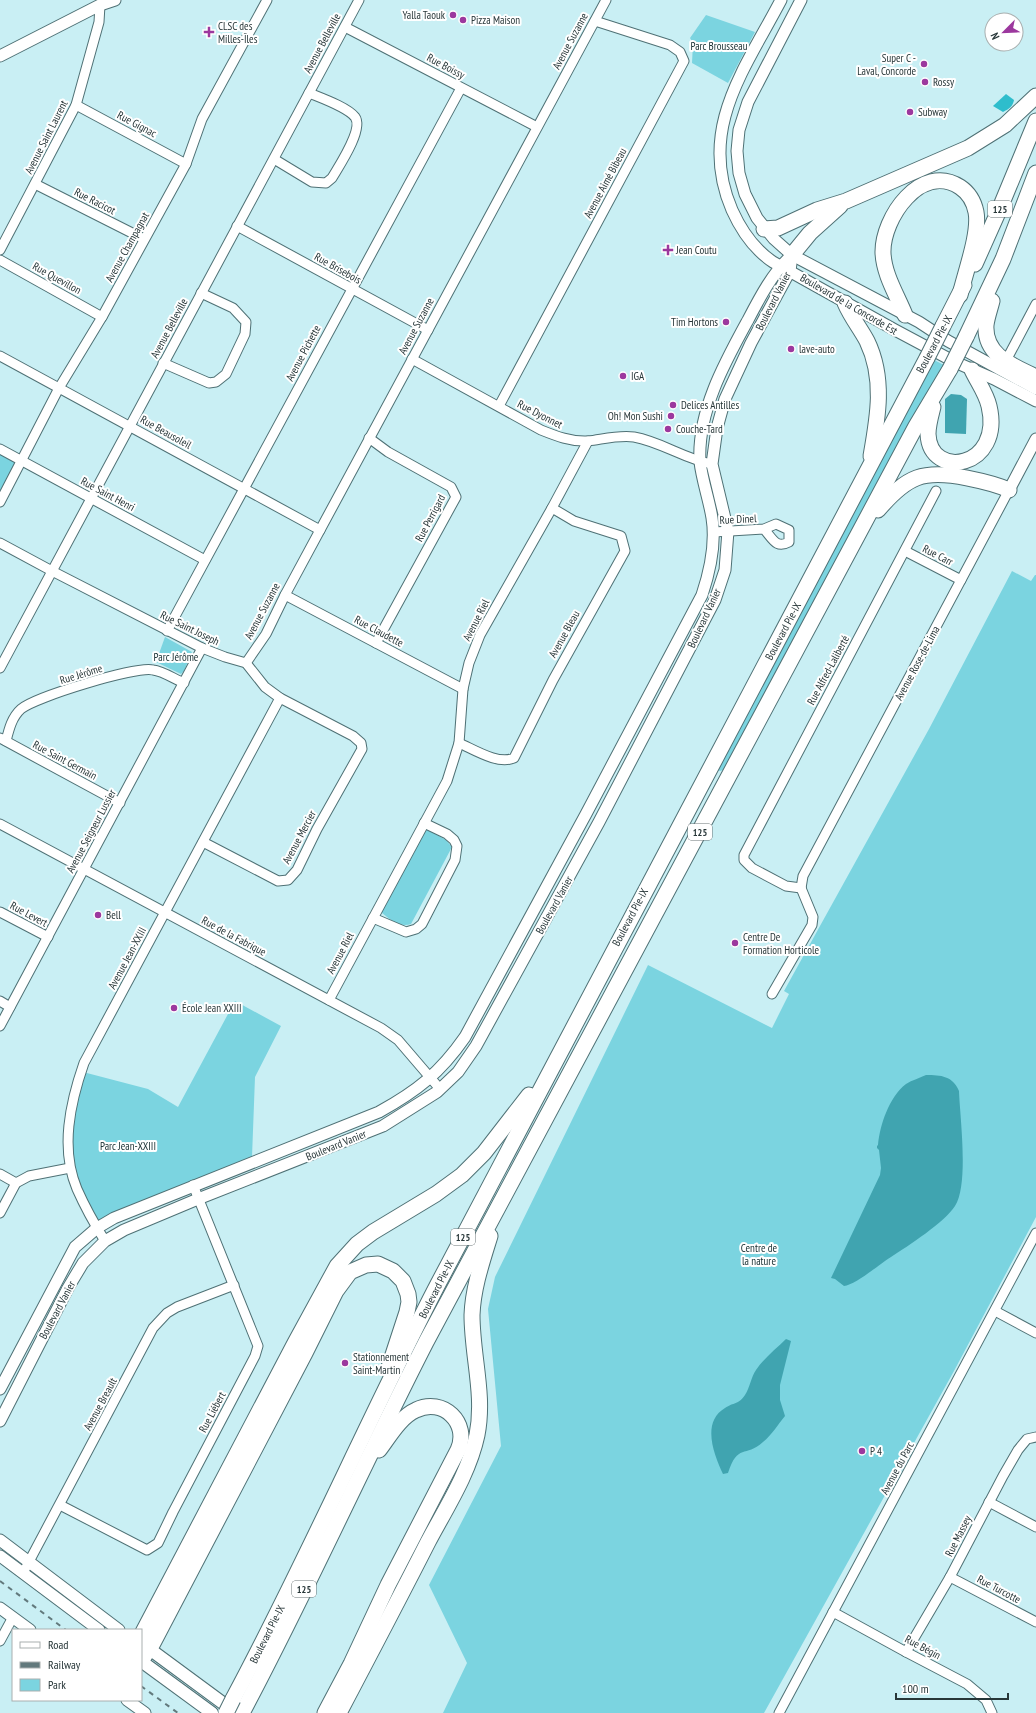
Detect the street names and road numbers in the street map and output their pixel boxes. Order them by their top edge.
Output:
street label: Avenue Belleville [300,10,344,75]
street label: Avenue Suzanne [549,10,591,72]
street label: Rue Boissy [425,50,468,82]
street label: Avenue Saint Laurent [21,98,71,176]
street label: Rue Gignac [115,108,159,140]
street label: Avenue Aimé Bibeau [581,145,629,221]
street label: Rue Racicot [72,185,118,217]
road number: 125 [988,201,1012,217]
street label: Avenue Champagnat [102,210,152,284]
street label: Rue Brisebois [312,249,364,287]
street label: Rue Quevillon [30,259,84,297]
street label: Boulevard Vanier [752,269,794,333]
street label: Boulevard de la Concorde Est [798,270,900,338]
street label: Avenue Belleville [147,295,191,360]
street label: Avenue Suzanne [395,295,437,357]
street label: Boulevard Pie-IX [913,312,955,375]
street label: Avenue Pichette [282,322,324,383]
street label: Rue Dyonnet [515,397,565,431]
street label: Rue Beausoleil [138,412,194,452]
street label: Rue Saint Henri [79,474,137,514]
street label: Rue Perrigard [412,492,448,544]
street label: Rue Dinel [719,511,757,527]
street label: Rue Carr [920,541,956,569]
street label: Avenue Suzanne [241,580,283,642]
street label: Boulevard Vanier [684,586,724,650]
street label: Avenue Riel [460,596,493,643]
street label: Boulevard Pie-IX [762,599,804,662]
street label: Rue Saint Joseph [158,608,222,648]
street label: Avenue Bleau [545,608,583,660]
street label: Rue Claudette [352,612,406,650]
street label: Avenue Rose-de-Lima [892,623,942,703]
street label: Rue Alfred-Laliberté [804,633,852,707]
street label: Rue Jérôme [58,661,104,687]
street label: Rue Saint Germain [31,737,99,783]
street label: Avenue Seigneur Lussier [63,787,119,875]
street label: Avenue Mercier [279,808,319,866]
road number: 125 [688,824,712,840]
street label: Boulevard Vanier [532,874,576,936]
street label: Boulevard Pie-IX [609,885,651,948]
street label: Rue Levert [8,898,50,930]
street label: Rue de la Fabrique [199,913,269,959]
street label: Avenue Jean-XXIII [105,925,149,991]
street label: Avenue Riel [323,930,357,976]
street label: Boulevard Vanier [304,1127,368,1163]
road number: 125 [451,1229,475,1245]
street label: Boulevard Pie-IX [415,1257,457,1320]
street label: Boulevard Vanier [36,1278,78,1342]
street label: Avenue Breault [80,1375,120,1433]
street label: Rue Liébert [195,1389,229,1435]
street label: Avenue du Parc [877,1439,917,1497]
street label: Rue Massey [942,1512,975,1559]
street label: Rue Turcotte [975,1572,1024,1607]
road number: 125 [292,1581,316,1597]
street label: Boulevard Pie-IX [246,1602,288,1665]
street label: Rue Bégin [903,1632,943,1662]

